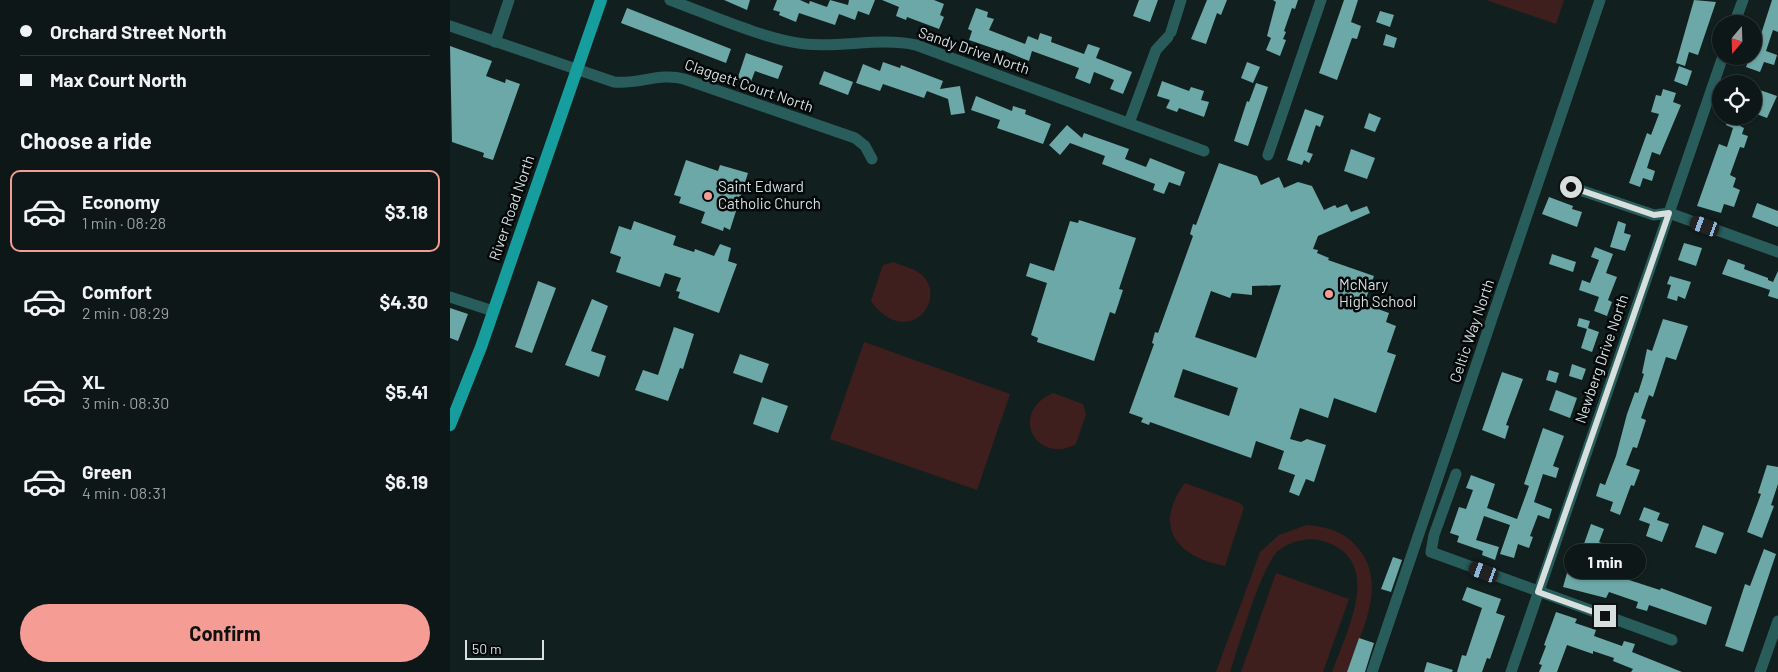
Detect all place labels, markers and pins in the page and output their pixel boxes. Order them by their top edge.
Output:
place label: Saint Edward Catholic Church [718,177,821,212]
marker: Saint Edward Catholic Church [702,190,714,202]
place label: McNary High School [1339,275,1416,310]
marker: McNary High School [1323,288,1335,300]

